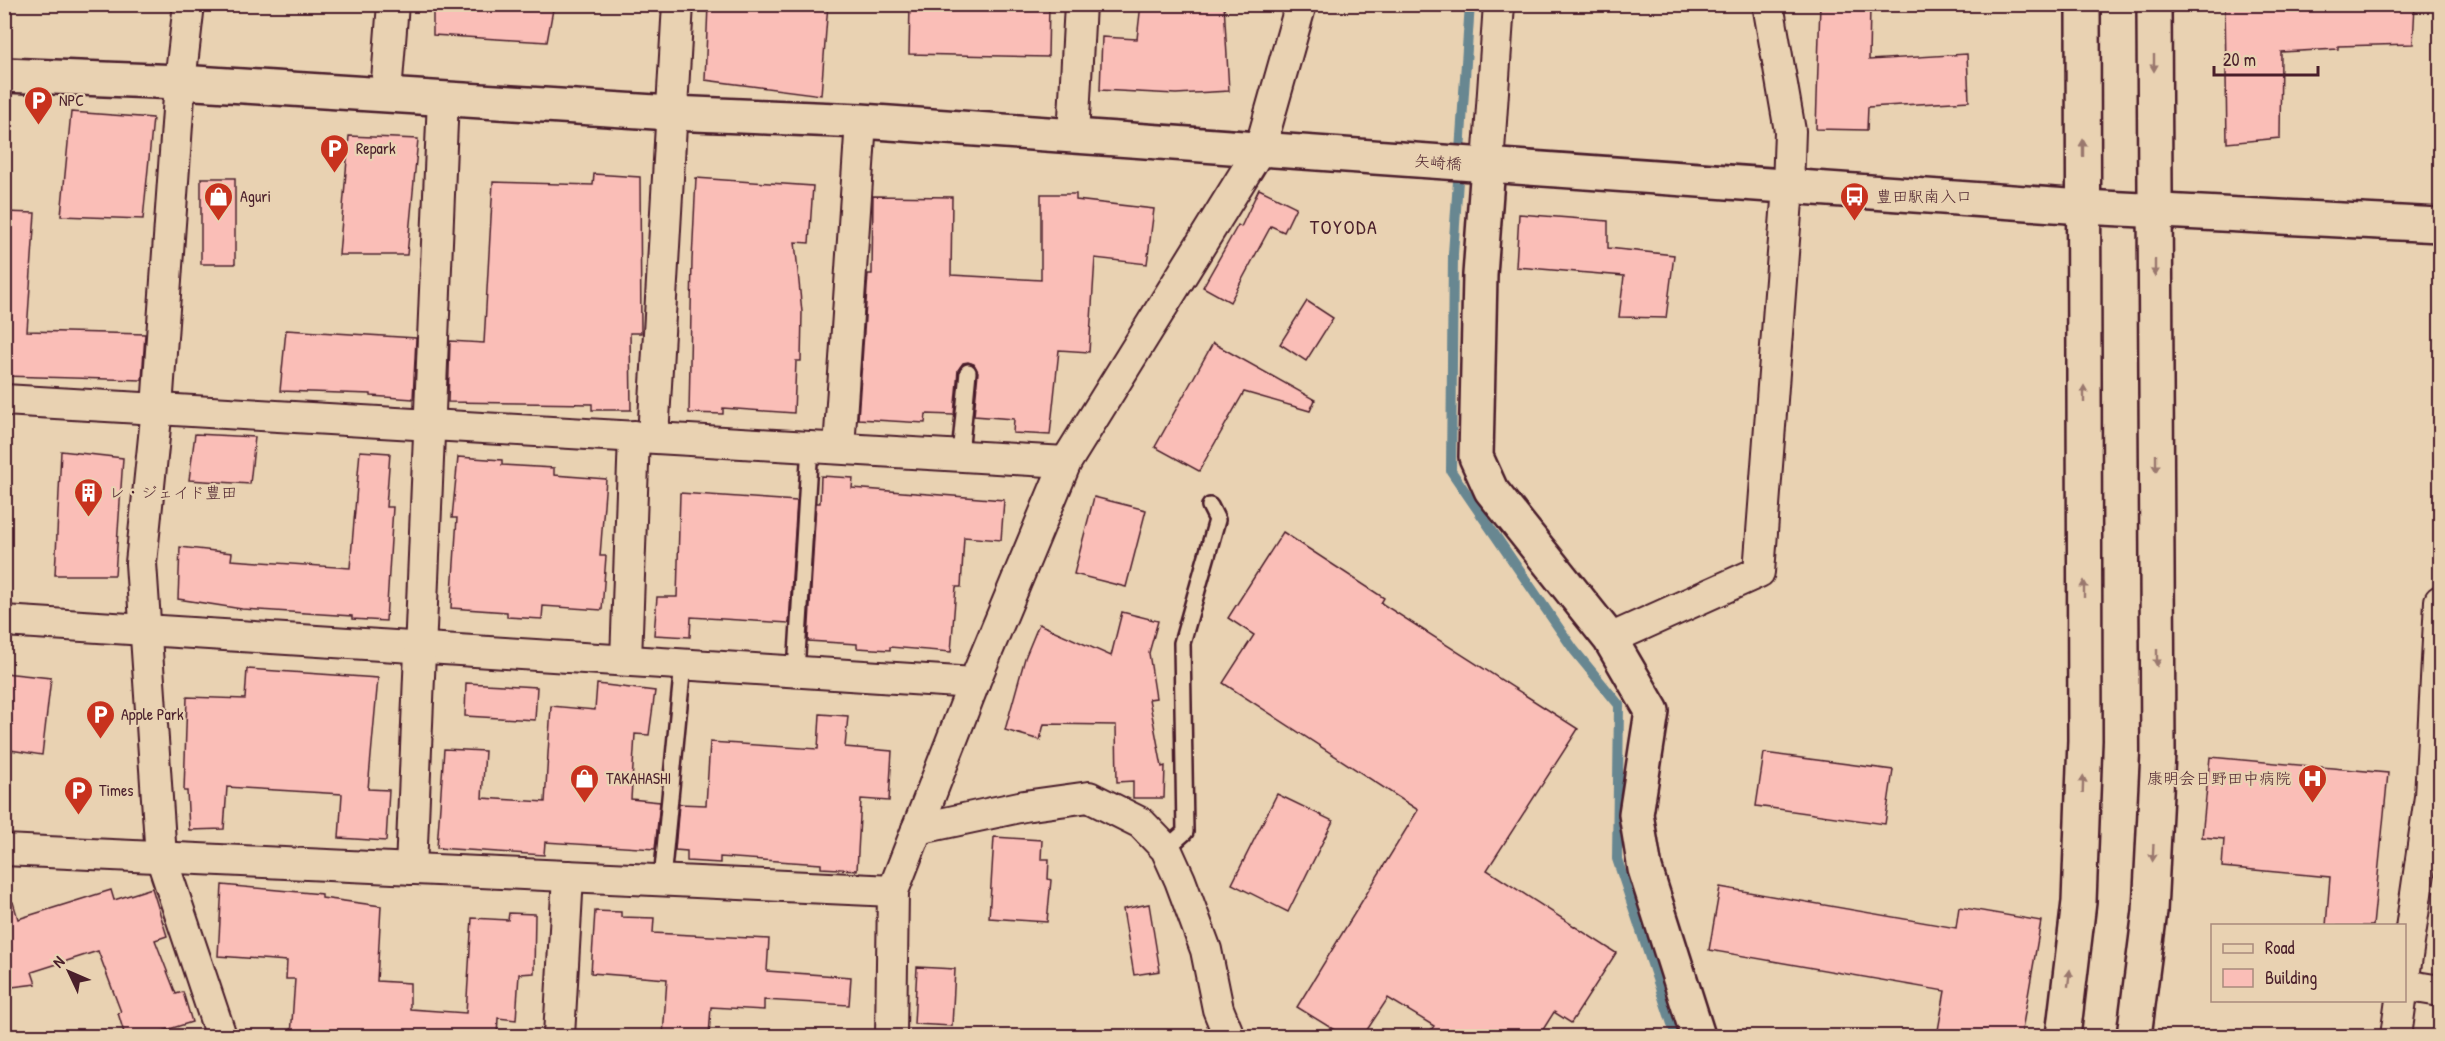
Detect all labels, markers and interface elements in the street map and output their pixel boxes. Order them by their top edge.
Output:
scale bar [2214,39,2318,77]
text: 20 m [2223,47,2256,72]
one-way arrow [2149,53,2159,72]
parking icon: NPC [22,84,54,126]
place label: NPC [59,89,84,111]
parking icon: Repark [319,132,351,174]
place label: Repark [356,137,396,159]
one-way arrow [2078,139,2088,158]
street label: 矢崎橋 [1413,149,1463,175]
shop icon: Aguri [203,180,235,222]
bus stop icon: 豊田駅南入口 [1839,180,1871,222]
place label: Aguri [240,185,271,207]
place label: 豊田駅南入口 [1876,185,1972,207]
district label: TOYODA [1310,213,1378,240]
one-way arrow [2150,259,2160,278]
one-way arrow [2079,385,2089,404]
one-way arrow [2151,454,2161,473]
building icon: レ・ジェイド豊田 [72,476,104,518]
place label: レ・ジェイド豊田 [109,481,237,503]
one-way arrow [2079,580,2089,599]
one-way arrow [2152,649,2162,668]
parking icon: Apple Park [84,698,116,740]
place label: Apple Park [121,703,184,725]
shop icon: TAKAHASHI [569,762,601,804]
hospital icon: 康明会日野田中病院 [2296,762,2328,804]
place label: TAKAHASHI [606,767,671,789]
place label: 康明会日野田中病院 [2147,767,2291,789]
parking icon: Times [62,774,94,816]
one-way arrow [2079,775,2088,794]
place label: Times [99,779,133,801]
one-way arrow [2148,844,2157,863]
legend [2211,924,2406,1002]
text: Road [2265,935,2295,960]
north arrow [39,942,99,1002]
text: N [47,951,69,972]
text: Building [2265,965,2317,990]
one-way arrow [2065,969,2074,988]

